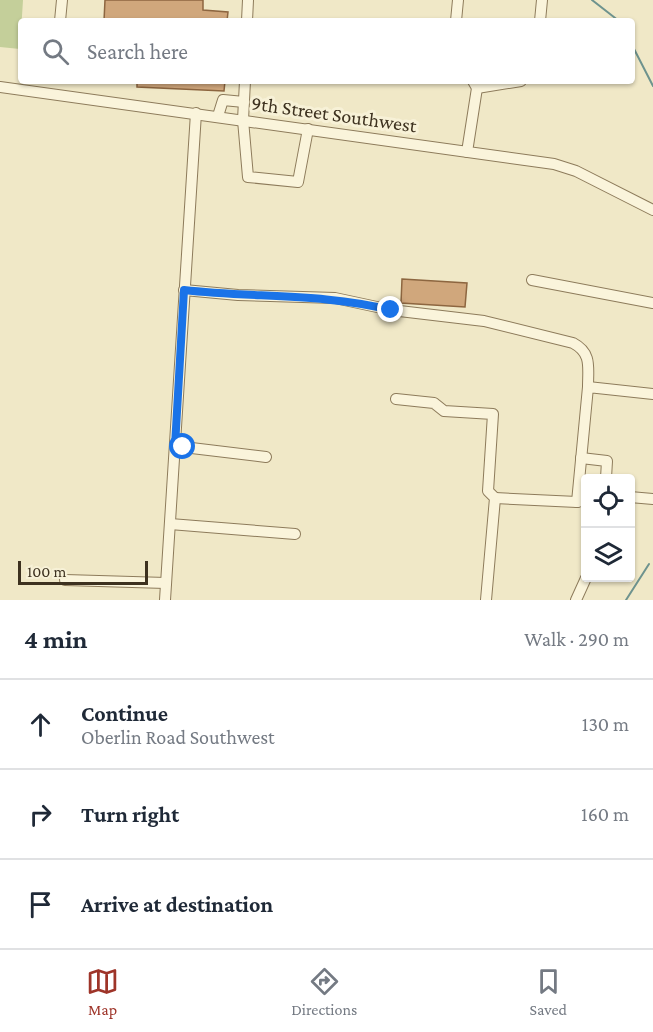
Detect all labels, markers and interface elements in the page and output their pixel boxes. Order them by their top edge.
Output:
search box [18,18,635,84]
icon: search [39,35,72,68]
text: Search here [87,39,188,64]
street label: 9th Street Southwest [250,91,419,137]
route end [377,296,403,322]
route start [169,433,195,459]
map controls [581,474,635,582]
button: locate [581,474,635,528]
button: layers [581,528,635,582]
scale bar [18,558,148,586]
text: 100 m [27,563,66,580]
text: 4 min [24,625,88,654]
text: Walk · 290 m [524,628,629,650]
text: Continue [81,701,168,726]
icon: ahead [24,708,57,741]
text: 130 m [582,713,629,735]
text: Oberlin Road Southwest [81,726,275,748]
icon: right [24,798,57,831]
text: Turn right [81,802,179,827]
text: 160 m [581,803,629,825]
icon: arrive [24,888,57,921]
text: Arrive at destination [81,892,273,917]
tab: Map [86,965,119,1018]
tab: Directions [291,965,357,1018]
tab: Saved [529,965,567,1018]

